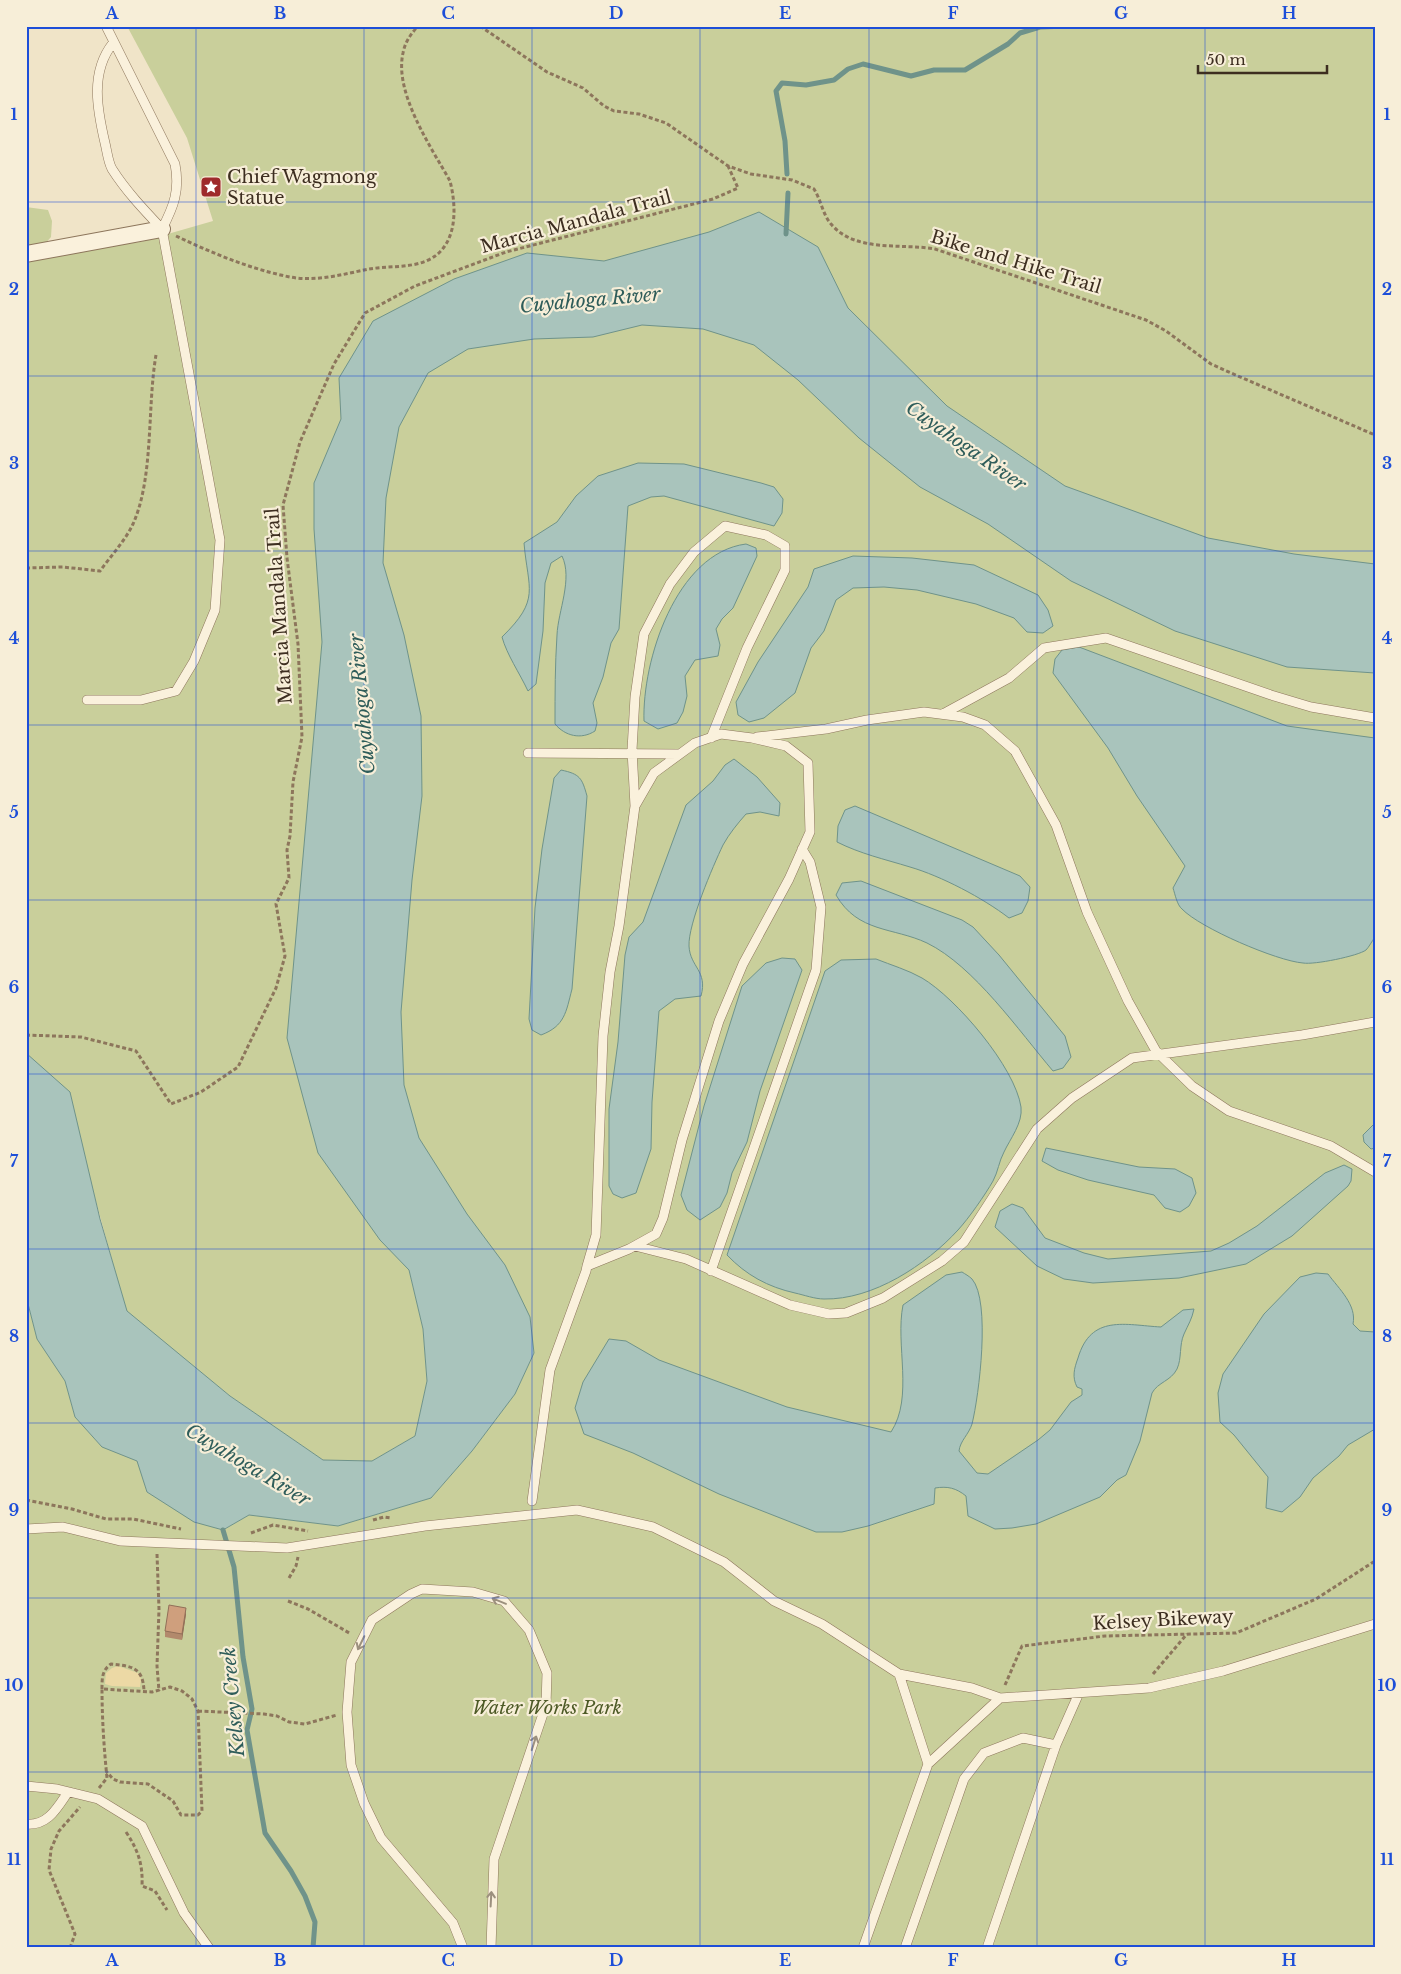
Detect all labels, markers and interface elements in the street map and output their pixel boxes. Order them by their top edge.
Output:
text: A [105,3,120,23]
text: B [274,3,287,23]
text: C [441,3,455,23]
text: D [609,3,623,23]
text: E [779,3,791,23]
text: F [947,3,959,23]
text: G [1114,3,1128,23]
text: H [1281,3,1297,23]
scale bar [1198,42,1327,74]
text: 50 m [1206,50,1246,69]
text: 1 [11,104,18,124]
text: 1 [1384,104,1391,124]
place label: Chief Wagmong Statue [227,166,377,209]
place icon: Chief Wagmong Statue [199,175,223,199]
street label: Marcia Mandala Trail [478,186,674,258]
street label: Bike and Hike Trail [928,226,1104,298]
text: 2 [9,279,19,299]
text: 2 [1382,279,1392,299]
water label: Cuyahoga River [519,282,663,318]
water label: Cuyahoga River [902,396,1031,497]
text: 3 [9,453,19,473]
text: 3 [1382,453,1392,473]
street label: Marcia Mandala Trail [261,507,297,705]
text: 4 [9,628,19,648]
text: 4 [1382,628,1392,648]
water label: Cuyahoga River [344,631,380,775]
text: 5 [9,802,19,822]
text: 5 [1382,802,1392,822]
text: 6 [9,977,20,997]
text: 6 [1382,977,1393,997]
text: 7 [10,1151,19,1171]
text: 7 [1383,1151,1392,1171]
text: 8 [9,1326,19,1346]
text: 8 [1382,1326,1392,1346]
water label: Cuyahoga River [182,1419,316,1512]
text: 9 [9,1500,20,1520]
text: 9 [1382,1500,1393,1520]
one-way arrow [492,1595,507,1605]
street label: Kelsey Bikeway [1092,1605,1234,1635]
one-way arrow [356,1635,365,1650]
water label: Kelsey Creek [217,1646,249,1759]
text: 10 [4,1675,24,1695]
text: 10 [1377,1675,1397,1695]
park label: Water Works Park [472,1697,622,1719]
one-way arrow [530,1736,539,1752]
text: 11 [7,1849,21,1869]
text: 11 [1380,1849,1394,1869]
one-way arrow [487,1891,496,1907]
text: A [105,1950,120,1970]
text: B [274,1950,287,1970]
text: C [441,1950,455,1970]
text: D [609,1950,623,1970]
text: E [779,1950,791,1970]
text: F [947,1950,959,1970]
text: G [1114,1950,1128,1970]
text: H [1281,1950,1297,1970]

